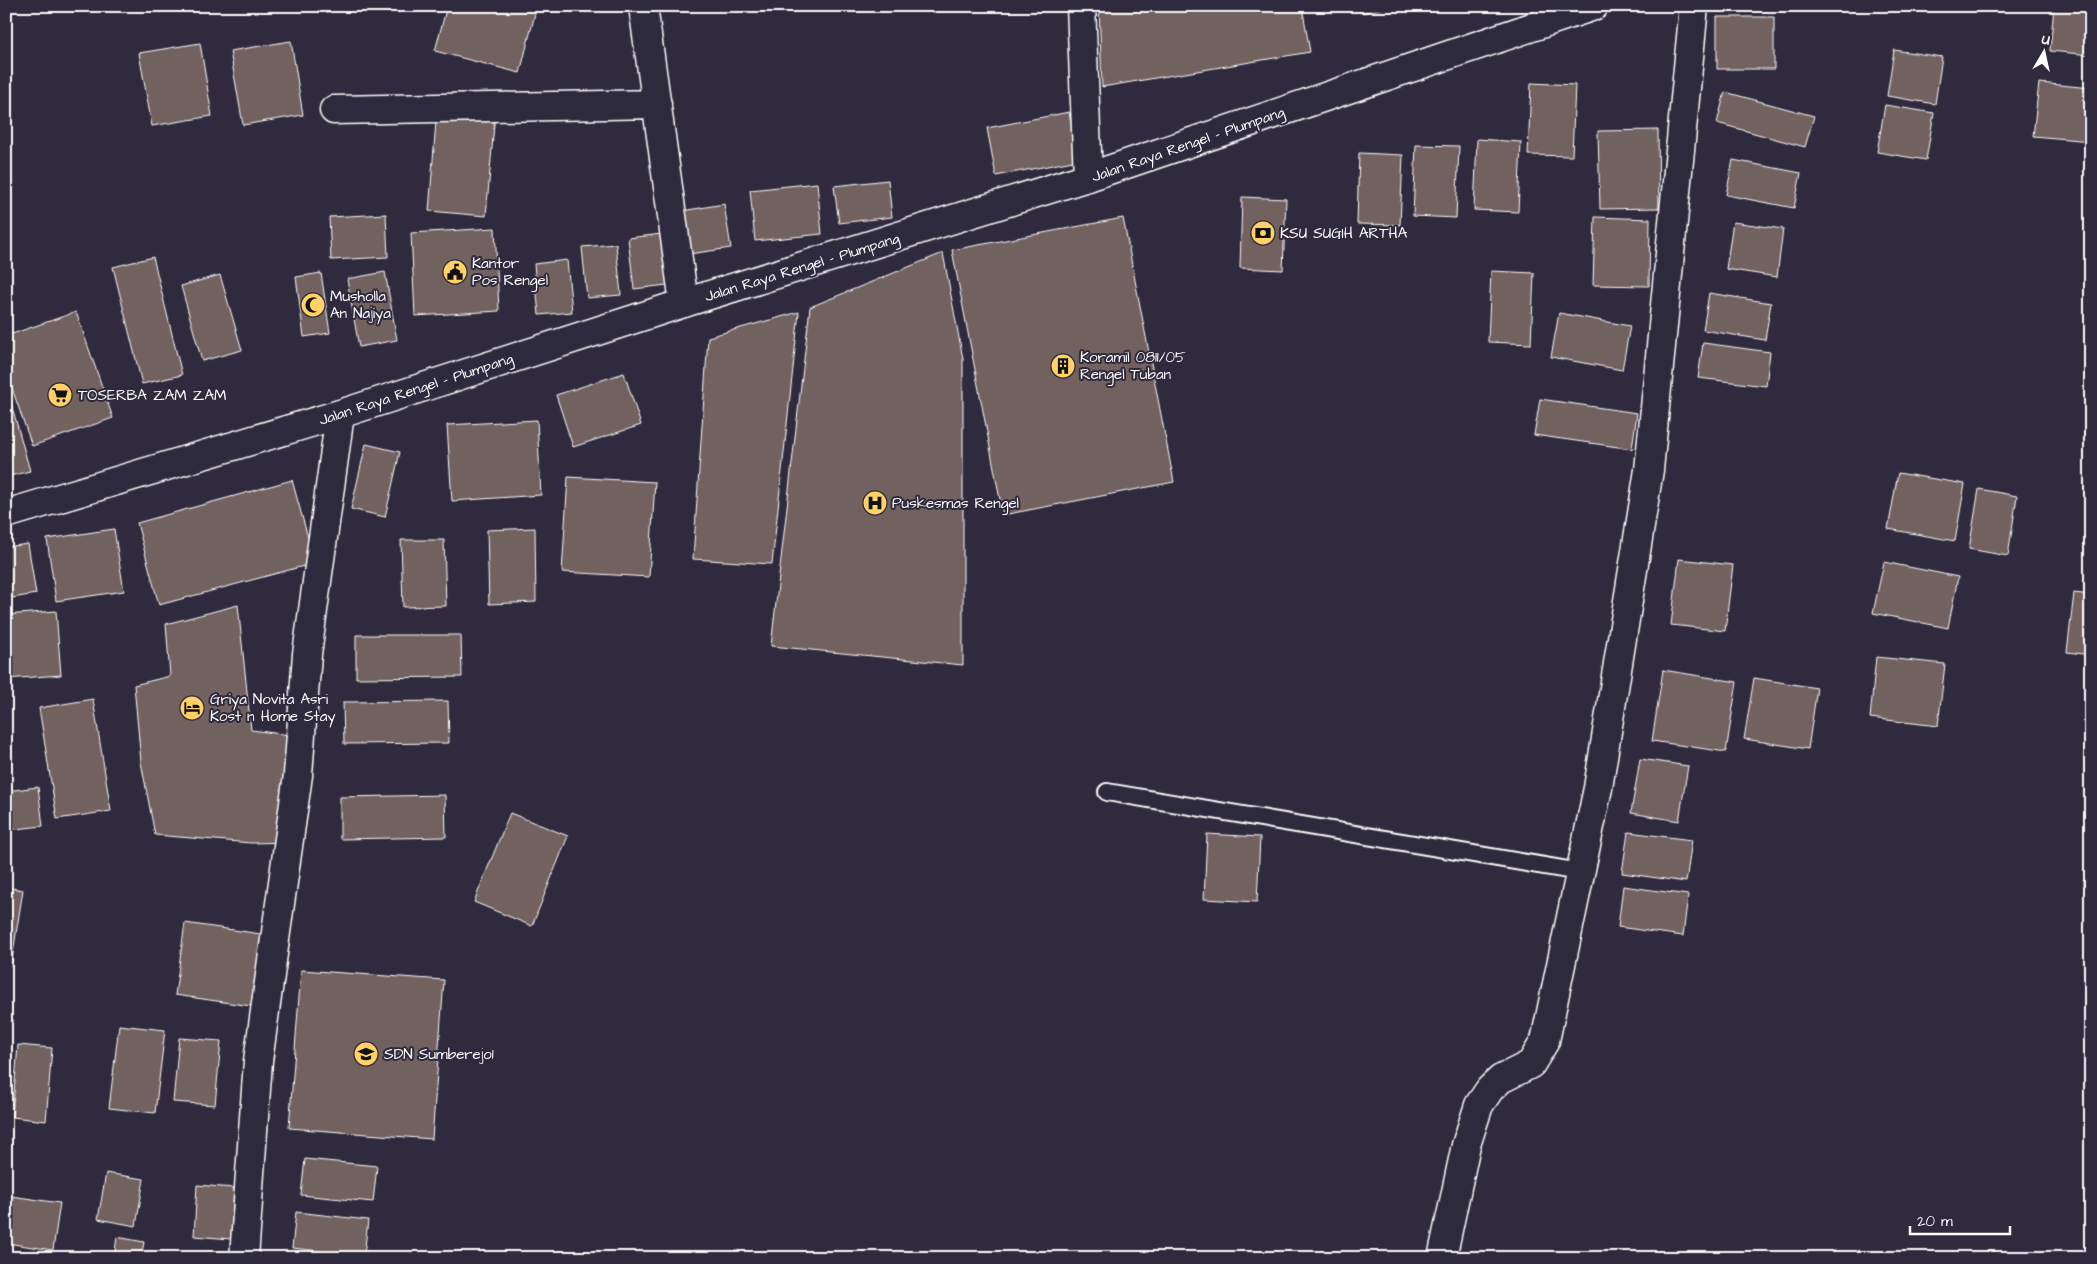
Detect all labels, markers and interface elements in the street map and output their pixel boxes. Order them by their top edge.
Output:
north arrow [2020,28,2070,78]
text: U [2040,30,2051,51]
street label: Jalan Raya Rengel - Plumpang [1089,101,1288,188]
bank icon: KSU SUGIH ARTHA [1250,220,1276,246]
place label: KSU SUGIH ARTHA [1280,223,1408,244]
street label: Jalan Raya Rengel - Plumpang [702,228,903,308]
place label: Kantor Pos Rengel [472,253,548,292]
public building icon: Kantor Pos Rengel [442,259,468,285]
place label: Musholla An Najiya [330,286,391,325]
mosque icon: Musholla An Najiya [300,292,326,318]
place label: Koramil 0811/05 Rengel Tuban [1080,347,1186,386]
street label: Jalan Raya Rengel - Plumpang [316,348,516,432]
building icon: Koramil 0811/05 Rengel Tuban [1050,353,1076,379]
supermarket icon: TOSERBA ZAM ZAM [47,382,73,408]
place label: TOSERBA ZAM ZAM [78,385,226,406]
hospital icon: Puskesmas Rengel [862,490,888,516]
place label: Puskesmas Rengel [892,493,1019,515]
place label: Griya Novita Asri Kost n Home Stay [210,689,336,728]
hotel icon: Griya Novita Asri Kost n Home Stay [179,695,205,721]
school or university icon: SDN Sumberejo1 [353,1041,379,1067]
place label: SDN Sumberejo1 [384,1044,494,1065]
scale bar [1910,1204,2010,1236]
text: 20 m [1917,1211,1953,1232]

